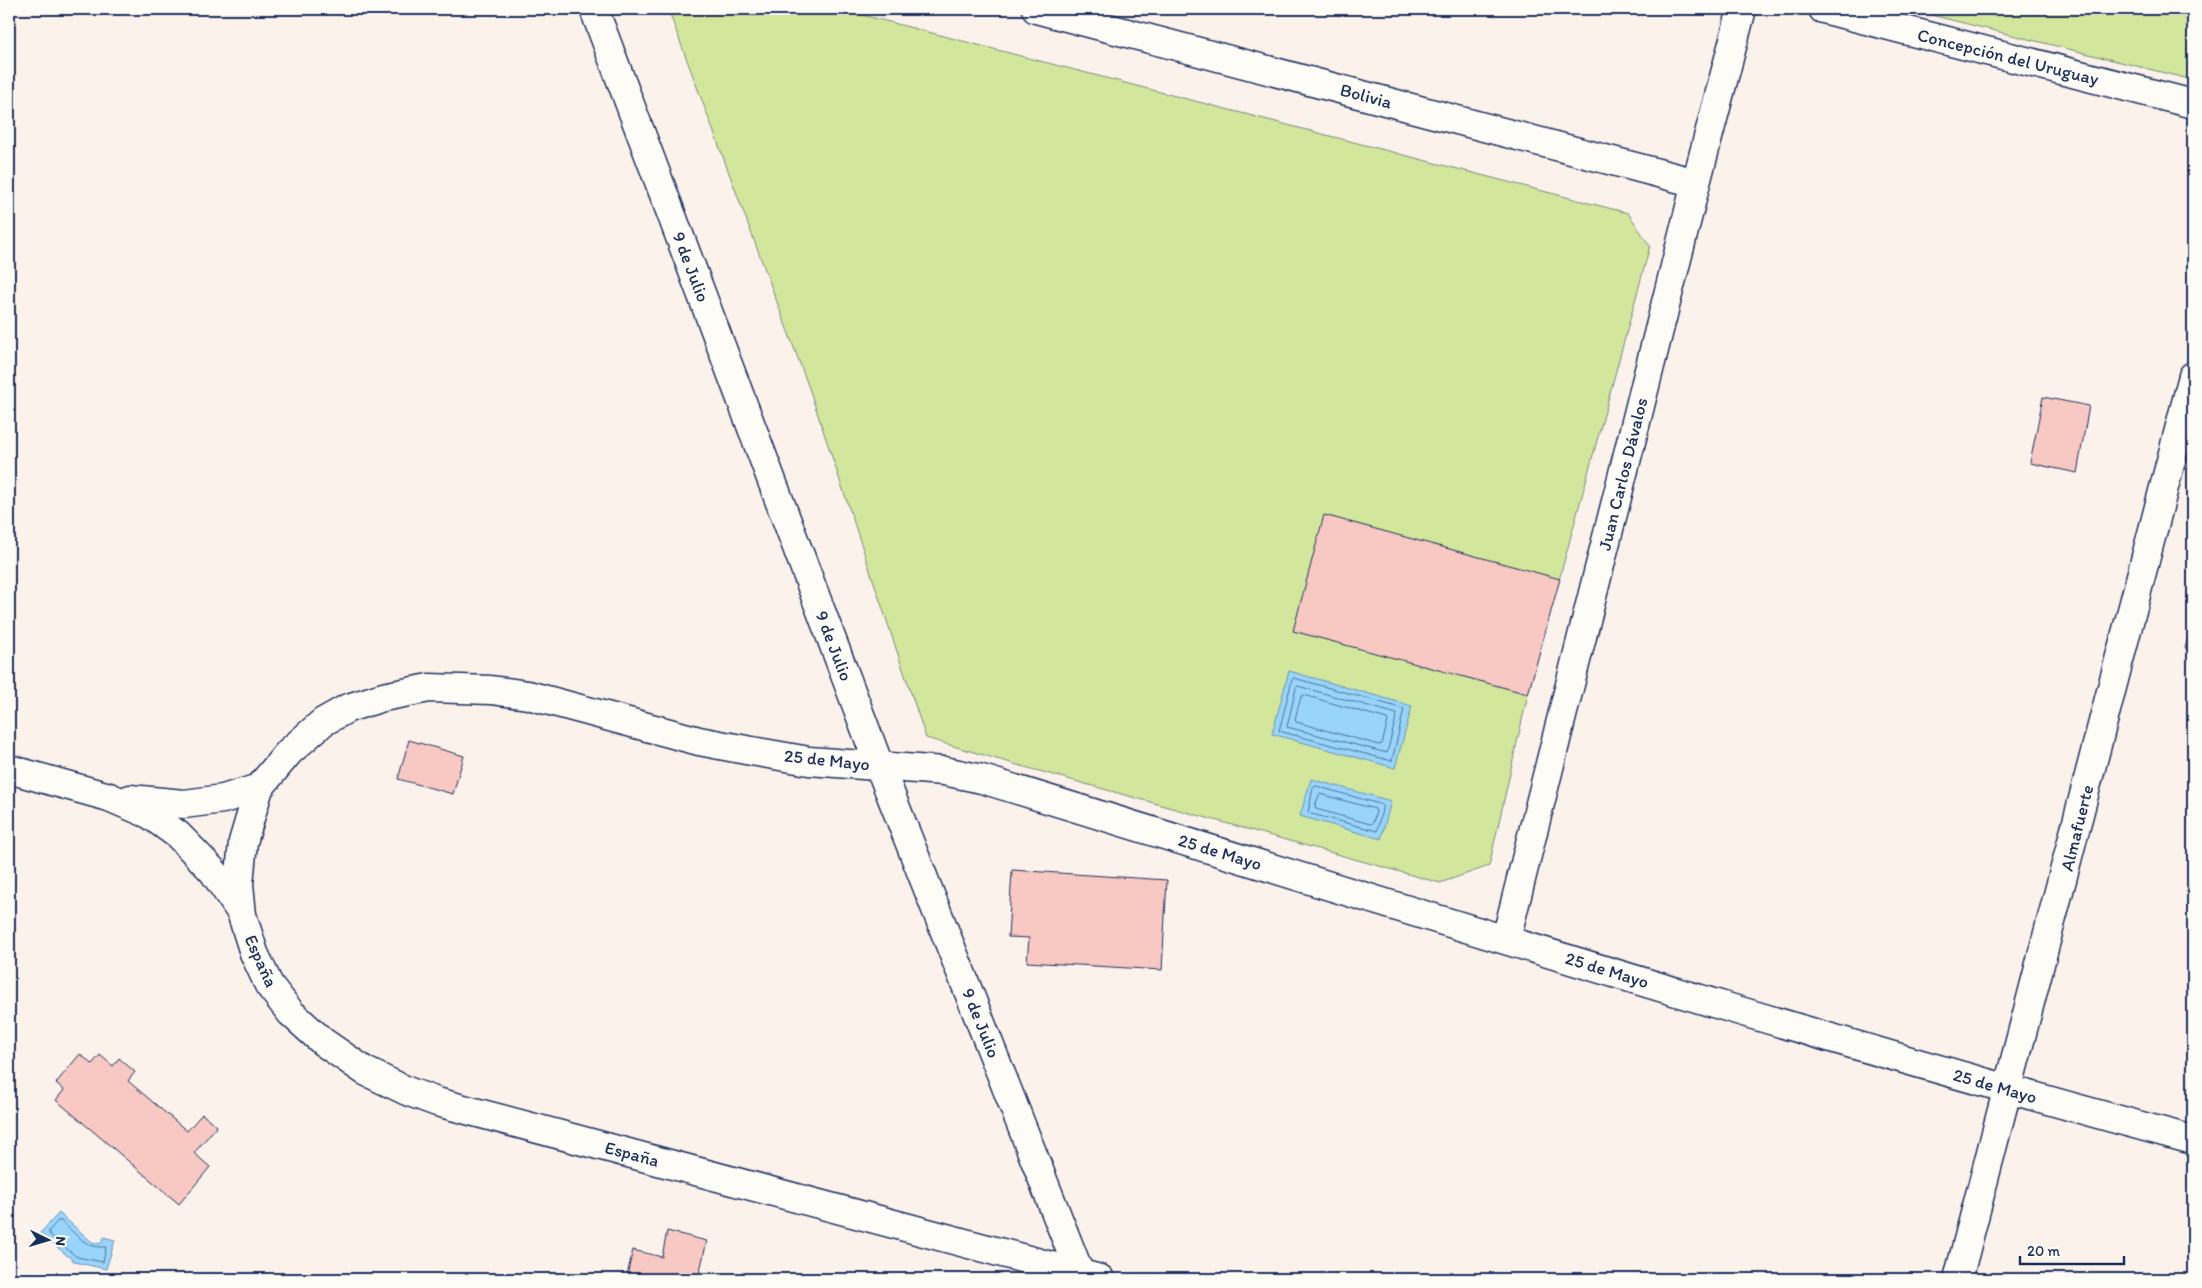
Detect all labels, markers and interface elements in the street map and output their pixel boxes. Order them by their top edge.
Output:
street label: Concepción del Uruguay [1915,24,2101,90]
street label: Bolivia [1338,79,1395,114]
street label: 9 de Julio [668,229,714,305]
street label: Juan Carlos Dávalos [1593,395,1653,553]
street label: 9 de Julio [811,608,857,684]
street label: 25 de Mayo [783,745,871,775]
street label: Almafuerte [2056,783,2098,873]
street label: 25 de Mayo [1176,829,1264,875]
street label: España [240,931,282,991]
street label: 25 de Mayo [1563,947,1651,993]
street label: 9 de Julio [957,985,1005,1061]
street label: 25 de Mayo [1951,1064,2039,1108]
street label: España [602,1136,662,1172]
north arrow [22,1216,72,1266]
scale bar [2020,1233,2123,1265]
text: N [52,1236,69,1247]
text: 20 m [2027,1242,2061,1260]

